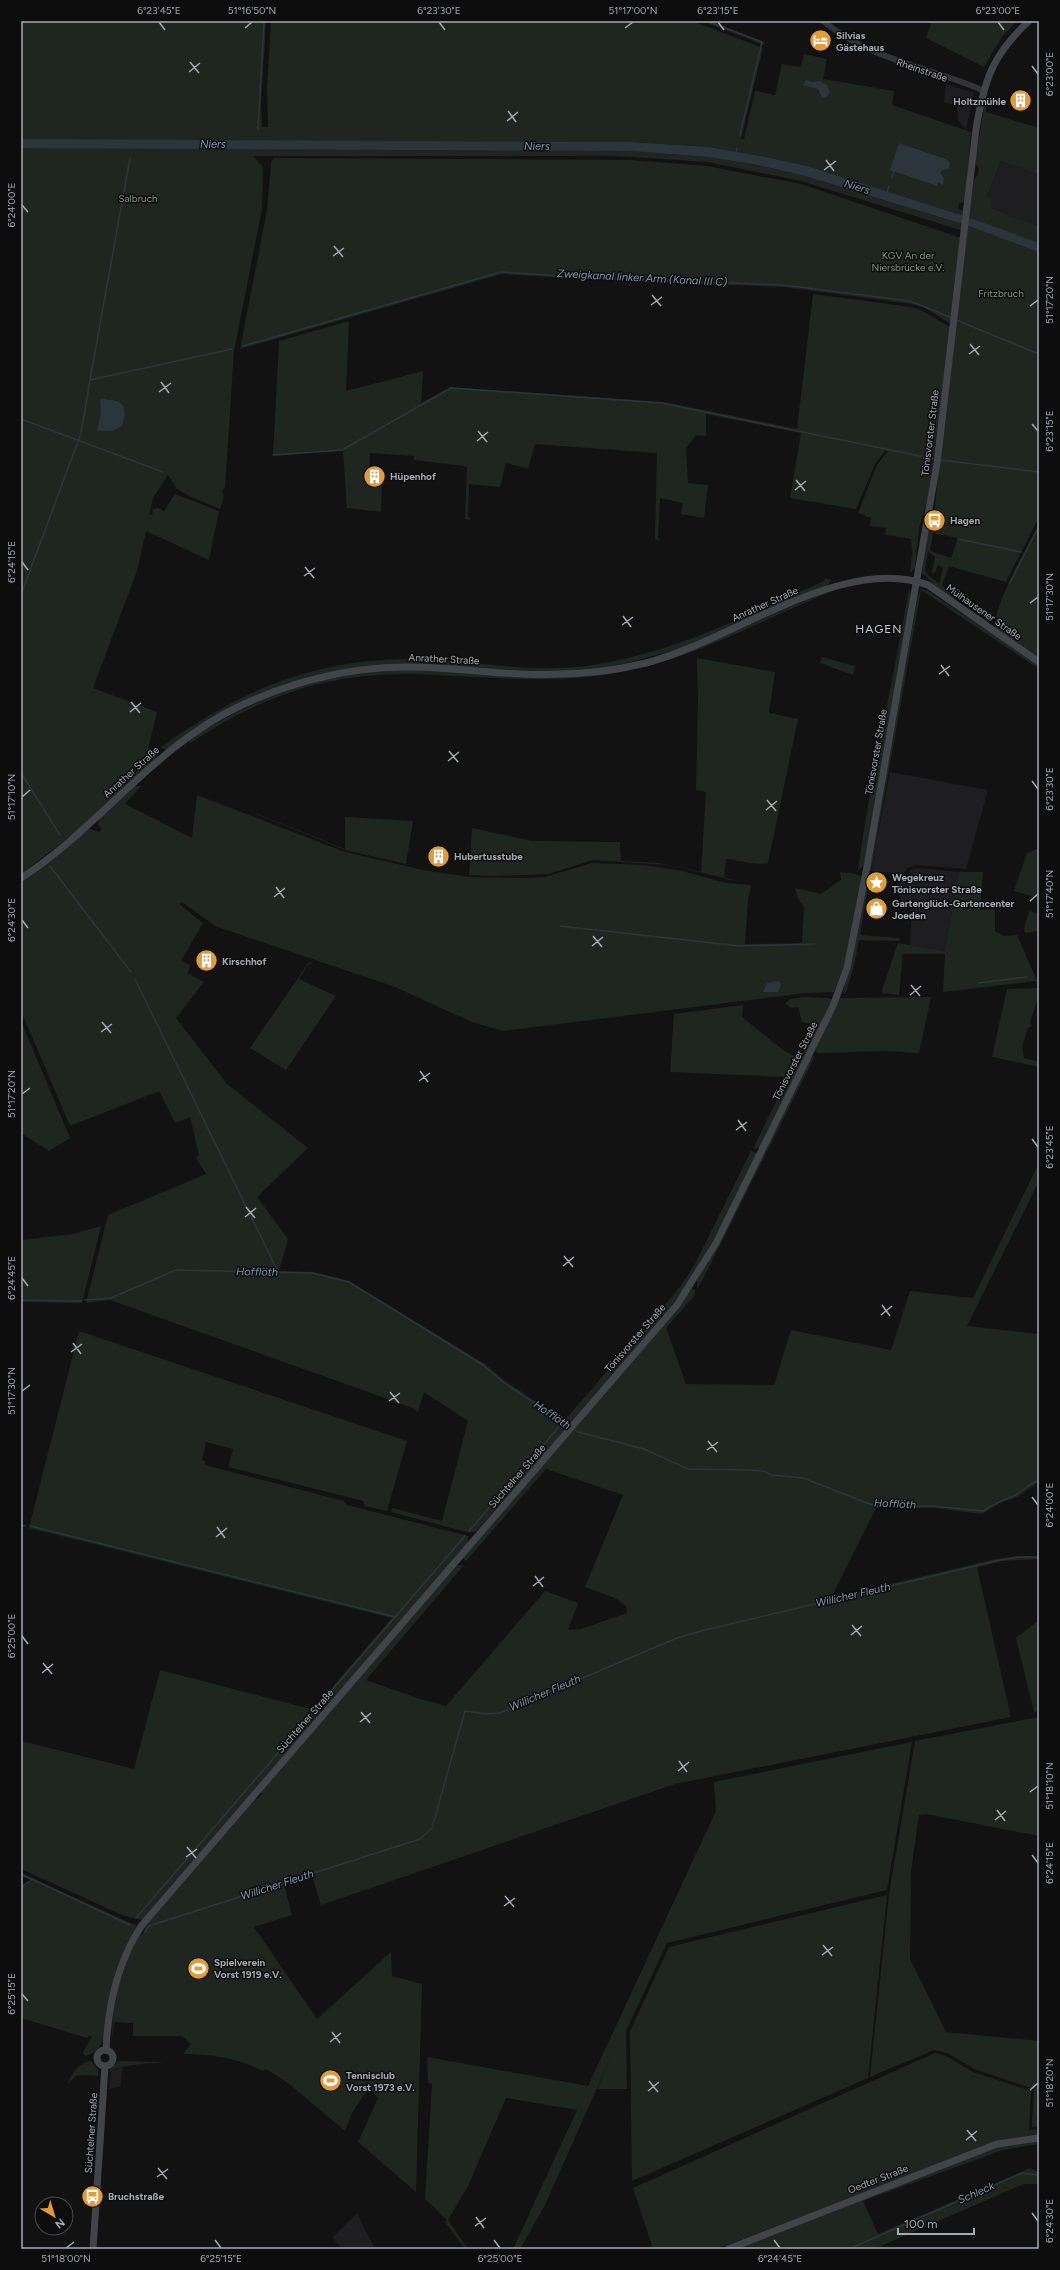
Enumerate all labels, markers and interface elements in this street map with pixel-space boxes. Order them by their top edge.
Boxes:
text: 6°23'45"E [137,4,181,17]
text: 51°16'50"N [228,4,276,17]
text: 6°23'30"E [417,4,461,17]
text: 51°17'00"N [609,4,657,17]
text: 6°23'15"E [697,4,739,17]
text: 6°23'00"E [976,4,1020,17]
hotel icon: Silvias Gästehaus [807,28,833,54]
place label: Silvias Gästehaus [836,29,885,54]
text: 6°23'00"E [1043,52,1056,96]
street label: Rheinstraße [895,55,950,85]
building icon: Holtzmühle [1008,88,1034,114]
place label: Holtzmühle [953,95,1006,108]
water label: Niers [200,138,226,151]
water label: Niers [524,140,550,153]
water label: Niers [843,177,871,197]
text: 6°24'00"E [5,182,18,228]
park label: Salbruch [118,192,158,205]
park label: KGV An der Niersbrücke e.V. [871,249,945,274]
water label: Zweigkanal linker Arm (Kanal III C) [557,267,728,289]
text: 51°17'20"N [1043,276,1056,324]
park label: Fritzbruch [978,287,1024,300]
street label: Tönisvorster Straße [918,389,942,477]
text: 6°23'15"E [1043,410,1056,452]
building icon: Hüpenhof [362,463,388,489]
place label: Hüpenhof [390,470,436,483]
bus stop icon: Hagen [921,507,947,533]
place label: Hagen [950,514,980,527]
text: 6°24'15"E [5,541,18,583]
text: 51°17'30"N [1043,573,1056,621]
street label: Mülhausener Straße [944,581,1025,643]
street label: Anrather Straße [730,583,801,624]
district label: HAGEN [855,622,903,636]
street label: Anrather Straße [408,651,480,667]
street label: Tönisvorster Straße [862,708,890,796]
street label: Anrather Straße [100,743,162,801]
text: 6°23'30"E [1043,767,1056,811]
text: 51°17'10"N [5,774,18,820]
building icon: Hubertusstube [425,843,451,869]
place label: Hubertusstube [454,850,523,863]
place icon: Wegekreuz Tönisvorster Straße [863,870,889,896]
text: 51°17'40"N [1043,870,1056,918]
place label: Wegekreuz Tönisvorster Straße [892,871,982,896]
shop icon: Gartenglück-Gartencenter Joeden [864,896,890,922]
place label: Gartenglück-Gartencenter Joeden [892,897,1015,922]
text: 6°24'30"E [5,898,18,942]
building icon: Kirschhof [194,948,220,974]
place label: Kirschhof [222,955,266,968]
street label: Tönisvorster Straße [770,1019,821,1103]
text: 51°17'20"N [5,1070,18,1118]
text: 6°23'45"E [1043,1125,1056,1169]
text: 6°24'45"E [5,1256,18,1300]
water label: Hofflöth [236,1265,278,1279]
street label: Tönisvorster Straße [602,1301,669,1375]
text: 51°17'30"N [5,1367,18,1415]
water label: Hofflöth [531,1398,573,1432]
street label: Süchtelner Straße [486,1441,549,1511]
text: 6°24'00"E [1043,1482,1056,1528]
water label: Hofflöth [874,1496,916,1512]
water label: Willicher Fleuth [814,1580,892,1610]
text: 6°25'00"E [5,1614,18,1658]
water label: Willicher Fleuth [507,1672,583,1714]
street label: Süchtelner Straße [274,1686,337,1756]
text: 51°18'10"N [1043,1762,1056,1810]
text: 6°24'15"E [1043,1842,1056,1884]
water label: Willicher Fleuth [239,1867,315,1903]
sports icon: Spielverein Vorst 1919 e.V. [185,1955,211,1981]
place label: Spielverein Vorst 1919 e.V. [214,1956,282,1981]
text: 6°25'15"E [5,1973,18,2015]
text: 51°18'20"N [1043,2059,1056,2107]
sports icon: Tennisclub Vorst 1973 e.V. [318,2068,344,2094]
place label: Tennisclub Vorst 1973 e.V. [346,2069,415,2094]
street label: Süchtelner Straße [82,2092,100,2174]
street label: Oedter Straße [846,2161,911,2196]
water label: Schleck [956,2179,997,2207]
bus stop icon: Bruchstraße [80,2183,106,2209]
place label: Bruchstraße [108,2190,164,2203]
north arrow [34,2196,74,2236]
text: 6°24'30"E [1043,2199,1056,2243]
scale bar [898,2210,974,2236]
text: N [52,2216,67,2231]
text: 100 m [904,2217,938,2231]
text: 51°18'00"N [41,2252,91,2265]
text: 6°25'15"E [200,2252,242,2265]
text: 6°25'00"E [478,2252,522,2265]
text: 6°24'45"E [758,2252,802,2265]

